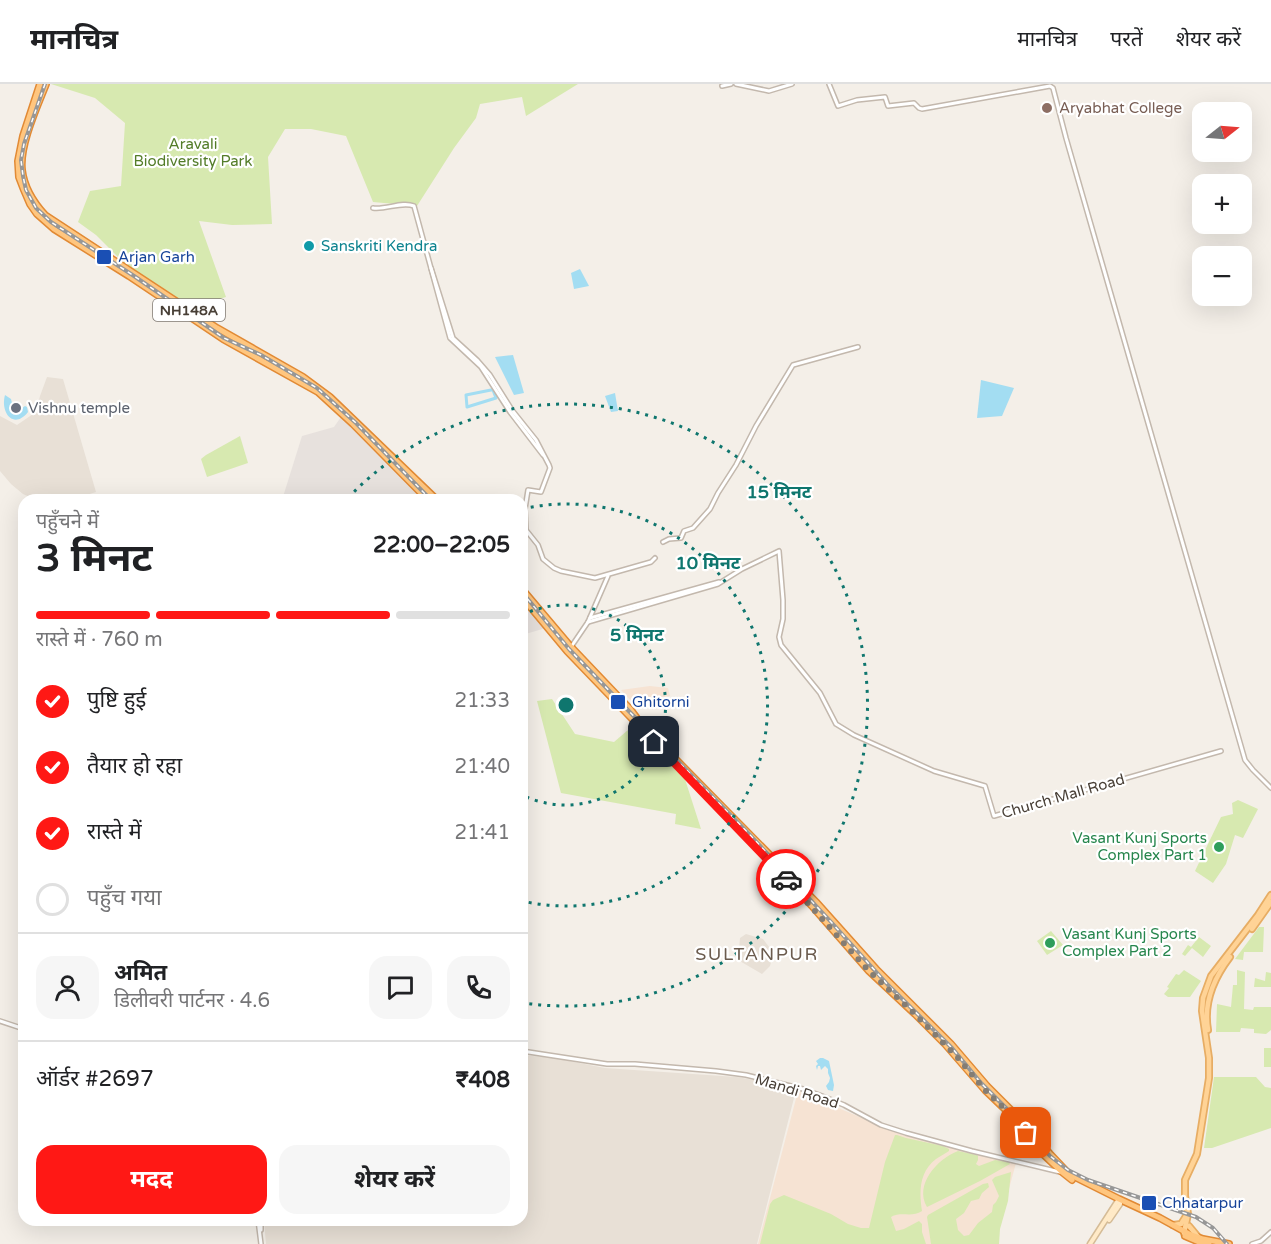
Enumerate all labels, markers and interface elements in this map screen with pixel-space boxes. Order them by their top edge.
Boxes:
text: मानचित्र [30,23,118,57]
text: मानचित्र [1017,27,1077,52]
text: परतें [1110,27,1143,52]
text: शेयर करें [1176,27,1241,52]
place label: Aryabhat College [1059,99,1182,117]
marker: Aryabhat College [1040,101,1054,115]
north arrow [1192,102,1252,162]
map controls [1192,102,1252,306]
park label: Aravali Biodiversity Park [134,135,253,170]
button: + [1192,174,1252,234]
place label: Sanskriti Kendra [321,237,437,255]
marker: Sanskriti Kendra [302,239,316,253]
button: − [1192,246,1252,306]
marker: Arjan Garh [95,248,113,266]
place label: Arjan Garh [118,248,195,266]
road number: NH148A [153,299,225,321]
place label: Vishnu temple [28,399,130,417]
marker: Vishnu temple [9,401,23,415]
text: 15 मिनट [746,481,812,503]
text: पहुँचने में [36,510,99,534]
text: 22:00–22:05 [373,532,510,558]
text: 3 मिनट [36,535,153,582]
text: 10 मिनट [675,552,741,574]
text: 5 मिनट [610,624,664,646]
text: रास्ते में · 760 m [36,628,163,652]
icon: check [36,685,69,718]
text: पुष्टि हुई [87,687,146,713]
text: 21:33 [455,689,510,713]
marker: Ghitorni [609,693,627,711]
place label: Ghitorni [632,693,690,711]
centre of rings [556,695,576,715]
pin [628,716,679,767]
icon: home [637,725,670,758]
icon: check [36,751,69,784]
text: तैयार हो रहा [87,753,182,779]
text: 21:40 [455,755,510,779]
street label: Church Mall Road [999,770,1127,822]
icon: check [36,817,69,850]
text: रास्ते में [87,819,142,845]
text: 21:41 [455,821,510,845]
place label: Vasant Kunj Sports Complex Part 1 [1072,829,1207,864]
marker: Vasant Kunj Sports Complex Part 1 [1212,840,1226,854]
courier [756,849,816,909]
icon: car [770,863,803,896]
text: पहुँच गया [87,885,162,911]
place label: Vasant Kunj Sports Complex Part 2 [1062,925,1197,960]
marker: Vasant Kunj Sports Complex Part 2 [1043,936,1057,950]
district label: SULTANPUR [695,943,819,965]
button: person [36,956,99,1019]
button: chat [369,956,432,1019]
button: phone [447,956,510,1019]
text: अमित [114,960,167,986]
text: डिलीवरी पार्टनर · 4.6 [114,989,270,1013]
text: ऑर्डर #2697 [36,1066,154,1092]
text: ₹408 [456,1067,510,1093]
street label: Mandi Road [753,1070,841,1112]
pin [1000,1107,1051,1158]
icon: bag [1009,1116,1042,1149]
button: मदद [36,1145,267,1214]
button: शेयर करें [279,1145,510,1214]
marker: Chhatarpur [1140,1194,1158,1212]
place label: Chhatarpur [1162,1194,1243,1212]

